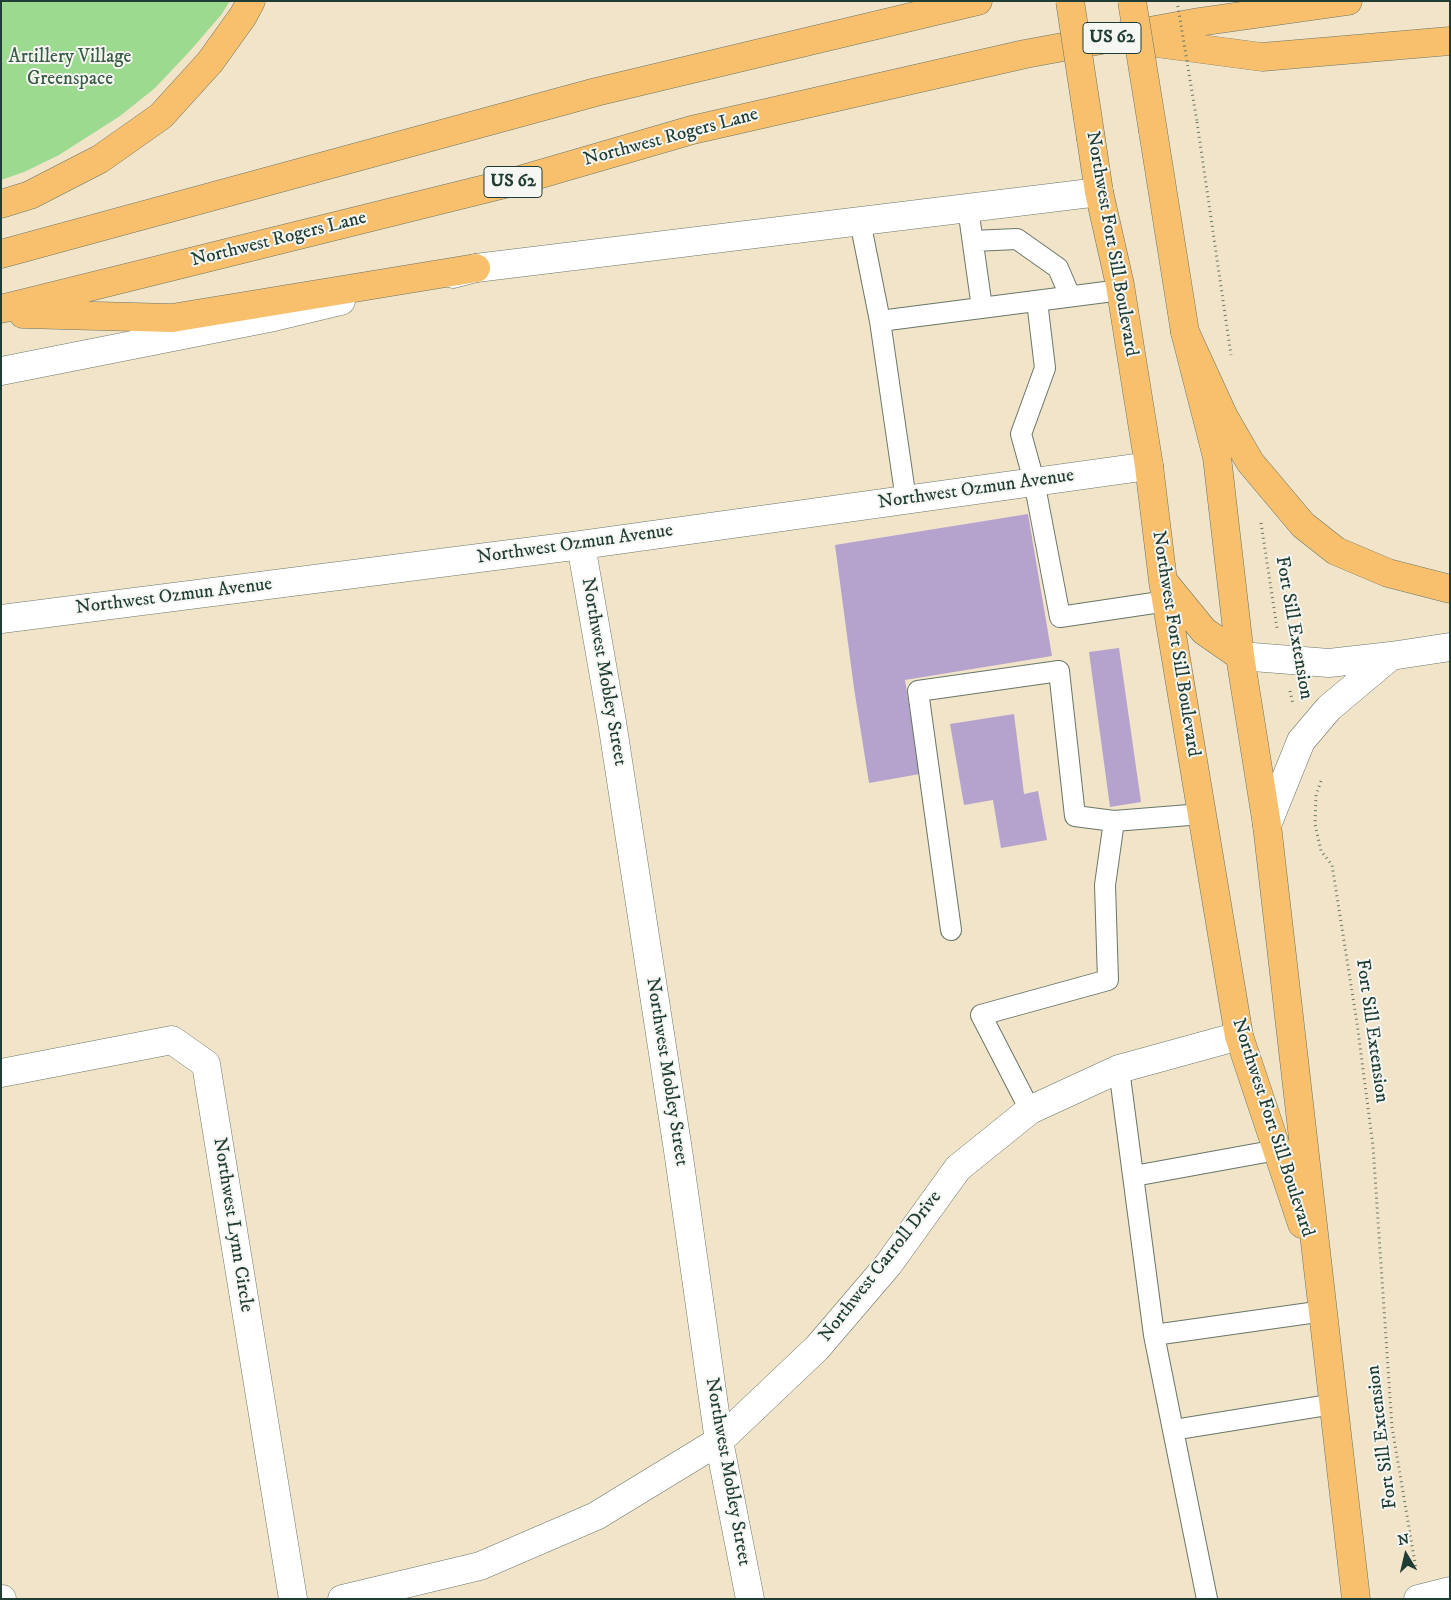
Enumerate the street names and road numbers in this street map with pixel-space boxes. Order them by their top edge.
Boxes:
road number: US 62 [1083,22,1141,54]
street label: Northwest Rogers Lane [581,104,761,172]
street label: Northwest Fort Sill Boulevard [1080,130,1142,358]
road number: US 62 [484,166,542,198]
street label: Northwest Rogers Lane [189,207,369,273]
street label: Northwest Ozmun Avenue [877,465,1075,515]
street label: Northwest Ozmun Avenue [476,520,674,570]
street label: Northwest Fort Sill Boulevard [1146,529,1204,759]
street label: Fort Sill Extension [1269,555,1317,701]
street label: Northwest Ozmun Avenue [74,574,274,620]
street label: Northwest Mobley Street [575,576,631,768]
street label: Fort Sill Extension [1350,958,1392,1104]
street label: Northwest Mobley Street [640,976,692,1168]
street label: Northwest Fort Sill Boulevard [1226,1016,1318,1240]
street label: Northwest Lynn Circle [207,1136,257,1314]
street label: Northwest Carroll Drive [815,1187,947,1347]
street label: Fort Sill Extension [1363,1364,1403,1510]
street label: Northwest Mobley Street [699,1376,755,1568]

